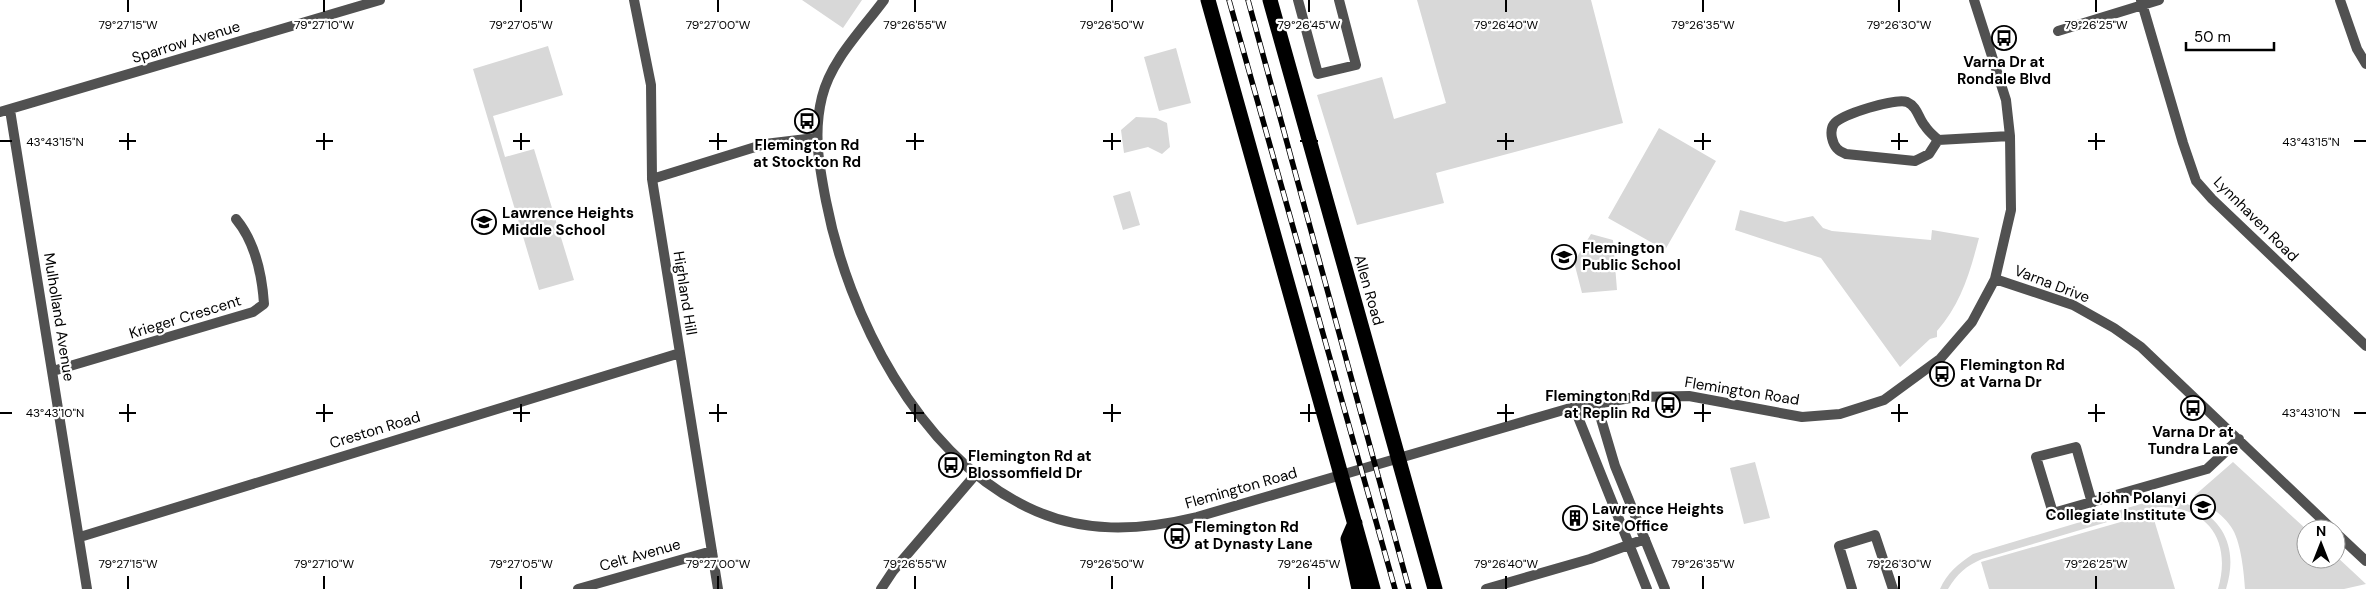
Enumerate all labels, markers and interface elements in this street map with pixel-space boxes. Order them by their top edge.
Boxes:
street label: Sparrow Avenue [129,16,243,68]
text: 79°27'15"W [98,17,158,33]
text: 79°27'10"W [294,17,354,33]
text: 79°27'05"W [489,17,553,33]
text: 79°27'00"W [686,17,751,33]
text: 79°26'55"W [883,17,947,33]
text: 79°26'50"W [1080,17,1145,33]
text: 79°26'45"W [1278,17,1341,33]
text: 79°26'40"W [1474,17,1538,33]
text: 79°26'35"W [1671,17,1735,33]
text: 79°26'30"W [1867,17,1932,33]
text: 79°26'25"W [2064,17,2128,33]
scale bar [2186,20,2274,52]
bus stop icon: Varna Dr at Rondale Blvd [1991,25,2017,51]
text: 50 m [2194,27,2231,47]
place label: Varna Dr at Rondale Blvd [1957,52,2051,89]
bus stop icon: Flemington Rd at Stockton Rd [794,108,820,134]
text: 43°43'15"N [26,134,84,150]
text: 43°43'15"N [2282,134,2340,150]
place label: Flemington Rd at Stockton Rd [753,135,861,172]
street label: Lynnhaven Road [2209,172,2303,266]
place label: Lawrence Heights Middle School [502,203,634,240]
school or university icon: Lawrence Heights Middle School [471,209,497,235]
place label: Flemington Public School [1582,238,1681,275]
school or university icon: Flemington Public School [1551,244,1577,270]
street label: Highland Hill [668,250,702,336]
street label: Mulholland Avenue [39,251,79,383]
street label: Allen Road [1349,252,1389,328]
street label: Varna Drive [2011,260,2093,308]
street label: Krieger Crescent [127,290,244,344]
place label: Flemington Rd at Varna Dr [1960,355,2065,392]
bus stop icon: Flemington Rd at Varna Dr [1929,361,1955,387]
street label: Flemington Road [1683,372,1801,410]
place label: Flemington Rd at Replin Rd [1545,386,1650,423]
bus stop icon: Flemington Rd at Replin Rd [1655,392,1681,418]
bus stop icon: Varna Dr at Tundra Lane [2180,395,2206,421]
text: 43°43'10"N [26,405,84,421]
text: 43°43'10"N [2282,405,2340,421]
street label: Creston Road [327,407,423,453]
place label: Varna Dr at Tundra Lane [2148,422,2238,459]
place label: Flemington Rd at Blossomfield Dr [968,446,1092,483]
bus stop icon: Flemington Rd at Blossomfield Dr [938,452,964,478]
street label: Flemington Road [1183,462,1299,514]
place label: John Polanyi Collegiate Institute [2046,488,2186,525]
school or university icon: John Polanyi Collegiate Institute [2190,494,2216,520]
place label: Lawrence Heights Site Office [1592,499,1724,536]
building icon: Lawrence Heights Site Office [1562,505,1588,531]
place label: Flemington Rd at Dynasty Lane [1194,517,1313,554]
north arrow [2296,519,2346,569]
text: N [2316,522,2326,540]
bus stop icon: Flemington Rd at Dynasty Lane [1164,523,1190,549]
street label: Celt Avenue [597,534,683,576]
text: 79°27'15"W [98,556,158,572]
text: 79°27'10"W [294,556,354,572]
text: 79°27'05"W [489,556,553,572]
text: 79°27'00"W [686,556,751,572]
text: 79°26'55"W [883,556,947,572]
text: 79°26'50"W [1080,556,1145,572]
text: 79°26'45"W [1278,556,1341,572]
text: 79°26'40"W [1474,556,1538,572]
text: 79°26'35"W [1671,556,1735,572]
text: 79°26'30"W [1867,556,1932,572]
text: 79°26'25"W [2064,556,2128,572]

